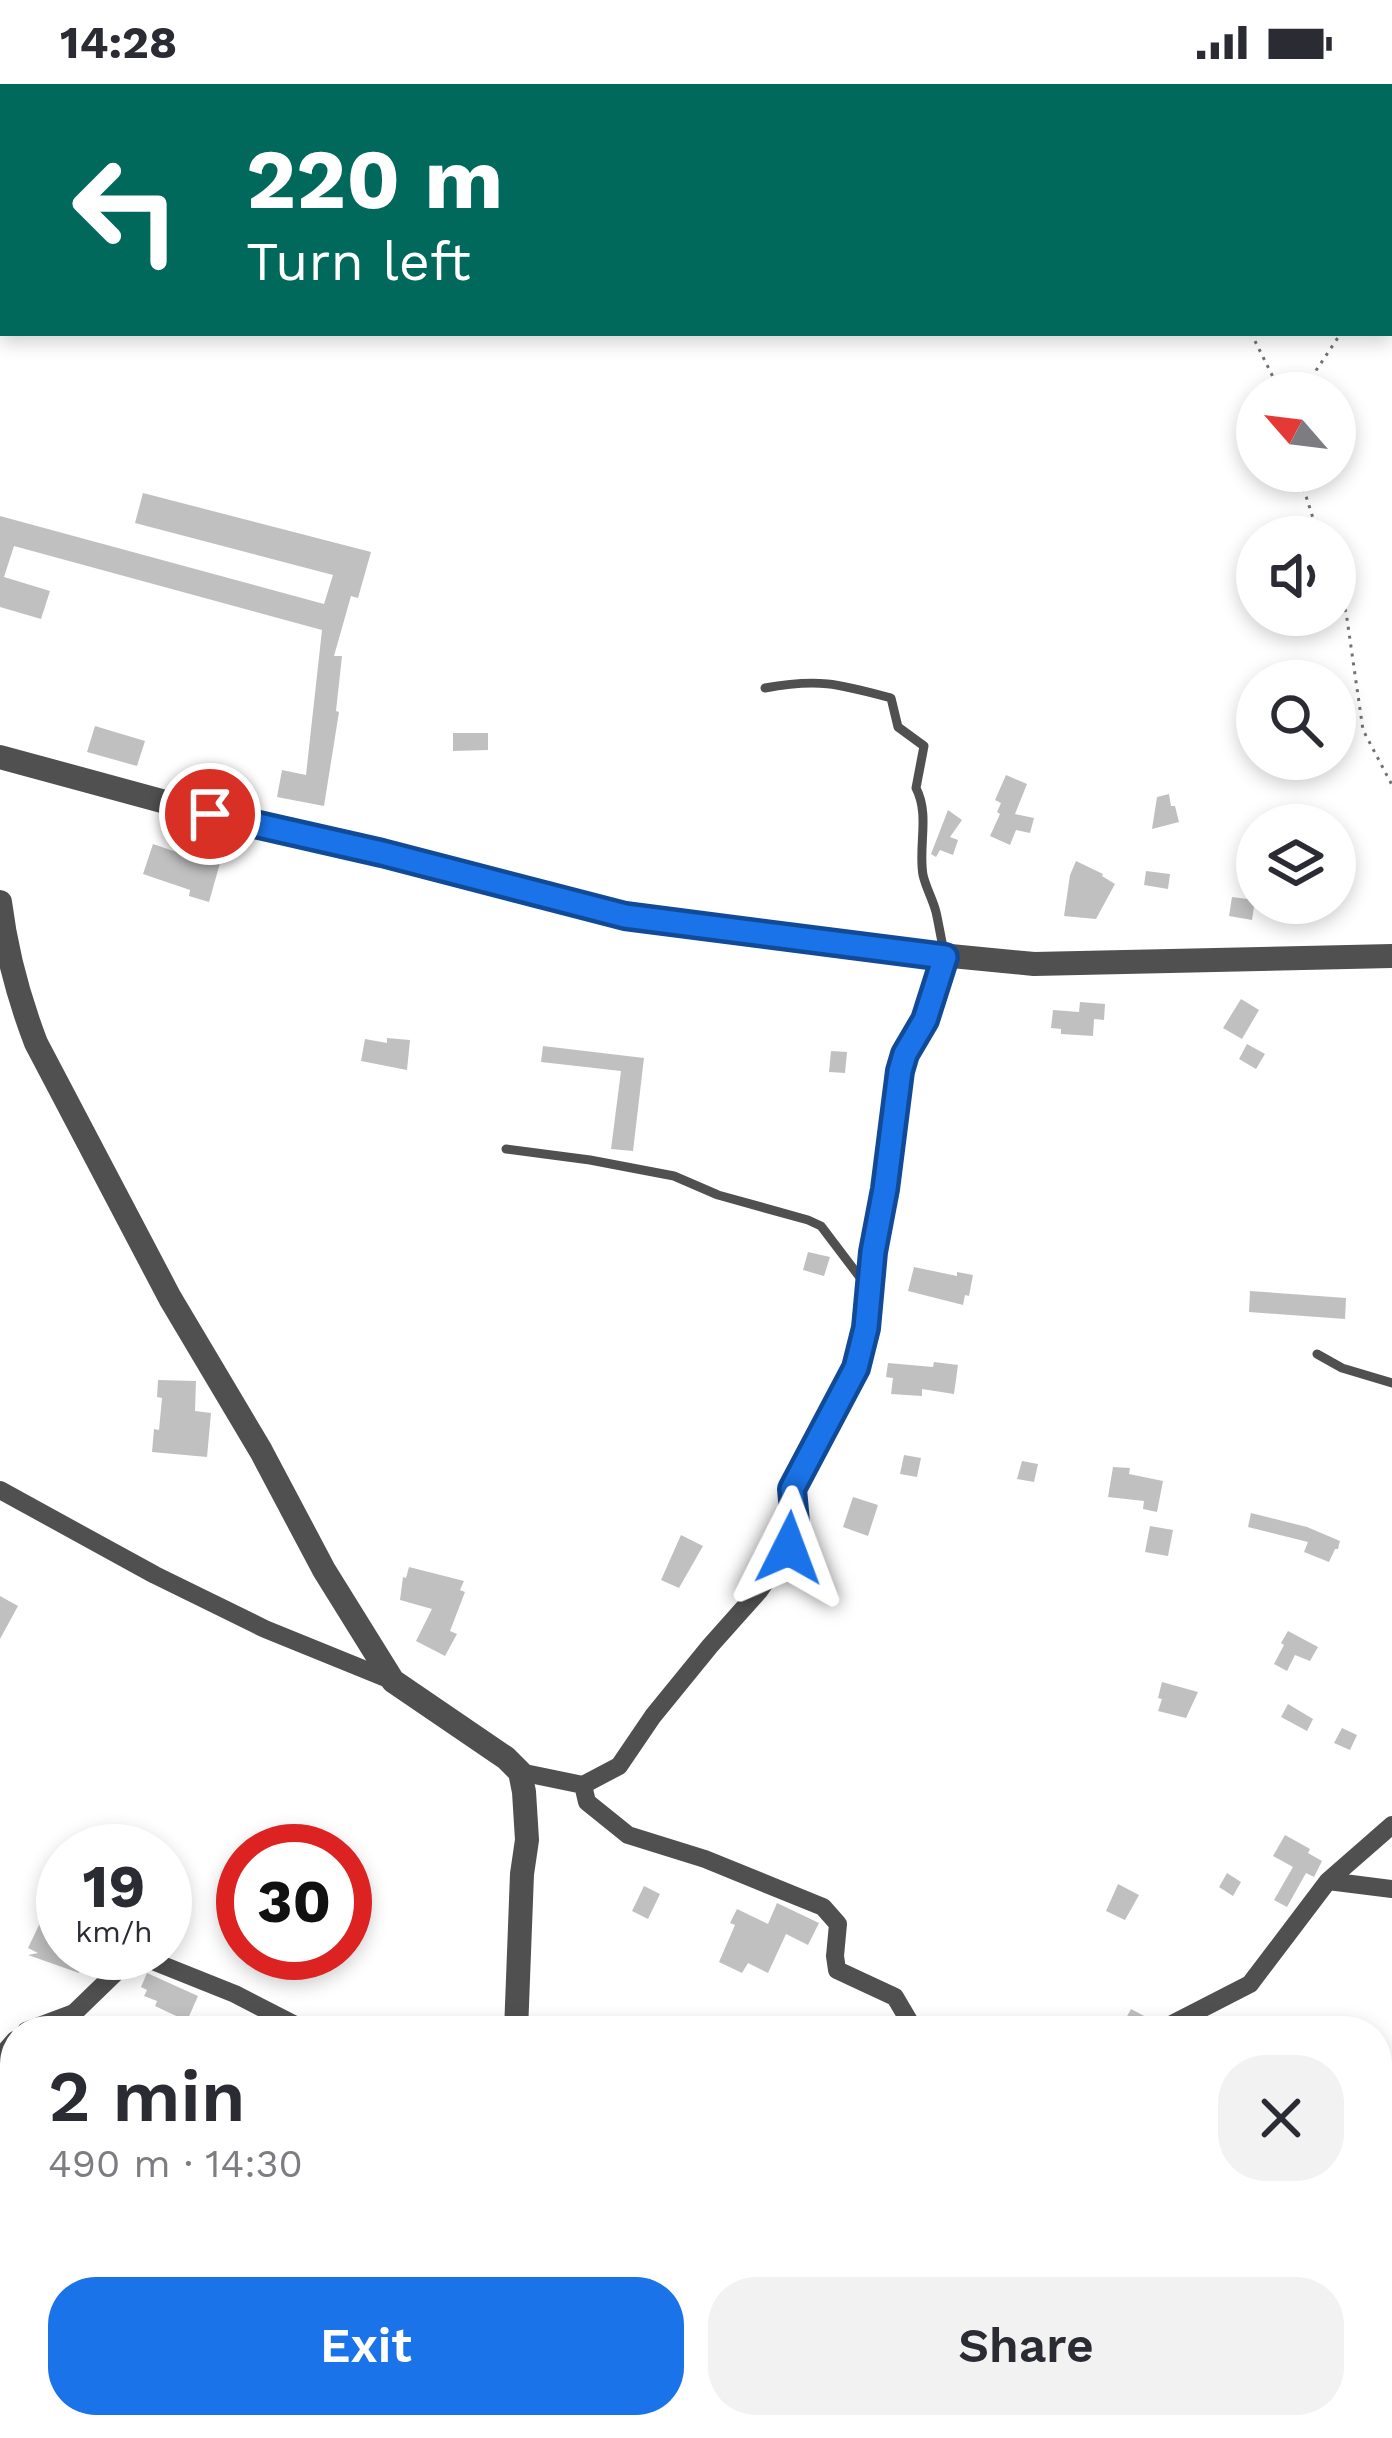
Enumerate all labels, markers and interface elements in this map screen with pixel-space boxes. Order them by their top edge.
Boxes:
text: 14:28 [60,16,177,69]
text: 220 m [246,130,503,228]
icon: left [48,132,204,288]
text: Turn left [246,230,471,293]
north arrow [1236,372,1356,492]
map controls [1236,372,1356,924]
button: sound [1236,516,1356,636]
button: search [1236,660,1356,780]
pin [159,763,261,865]
icon: arrive [177,781,243,847]
button: layers [1236,804,1356,924]
position arrow [726,1485,852,1611]
speed limit sign: 30 [216,1824,372,1980]
text: 19 [83,1851,145,1922]
text: km/h [75,1914,153,1949]
text: 2 min [48,2054,246,2138]
button: close [1218,2055,1344,2181]
text: 490 m · 14:30 [48,2141,303,2186]
button: Exit [48,2277,684,2415]
button: Share [708,2277,1344,2415]

